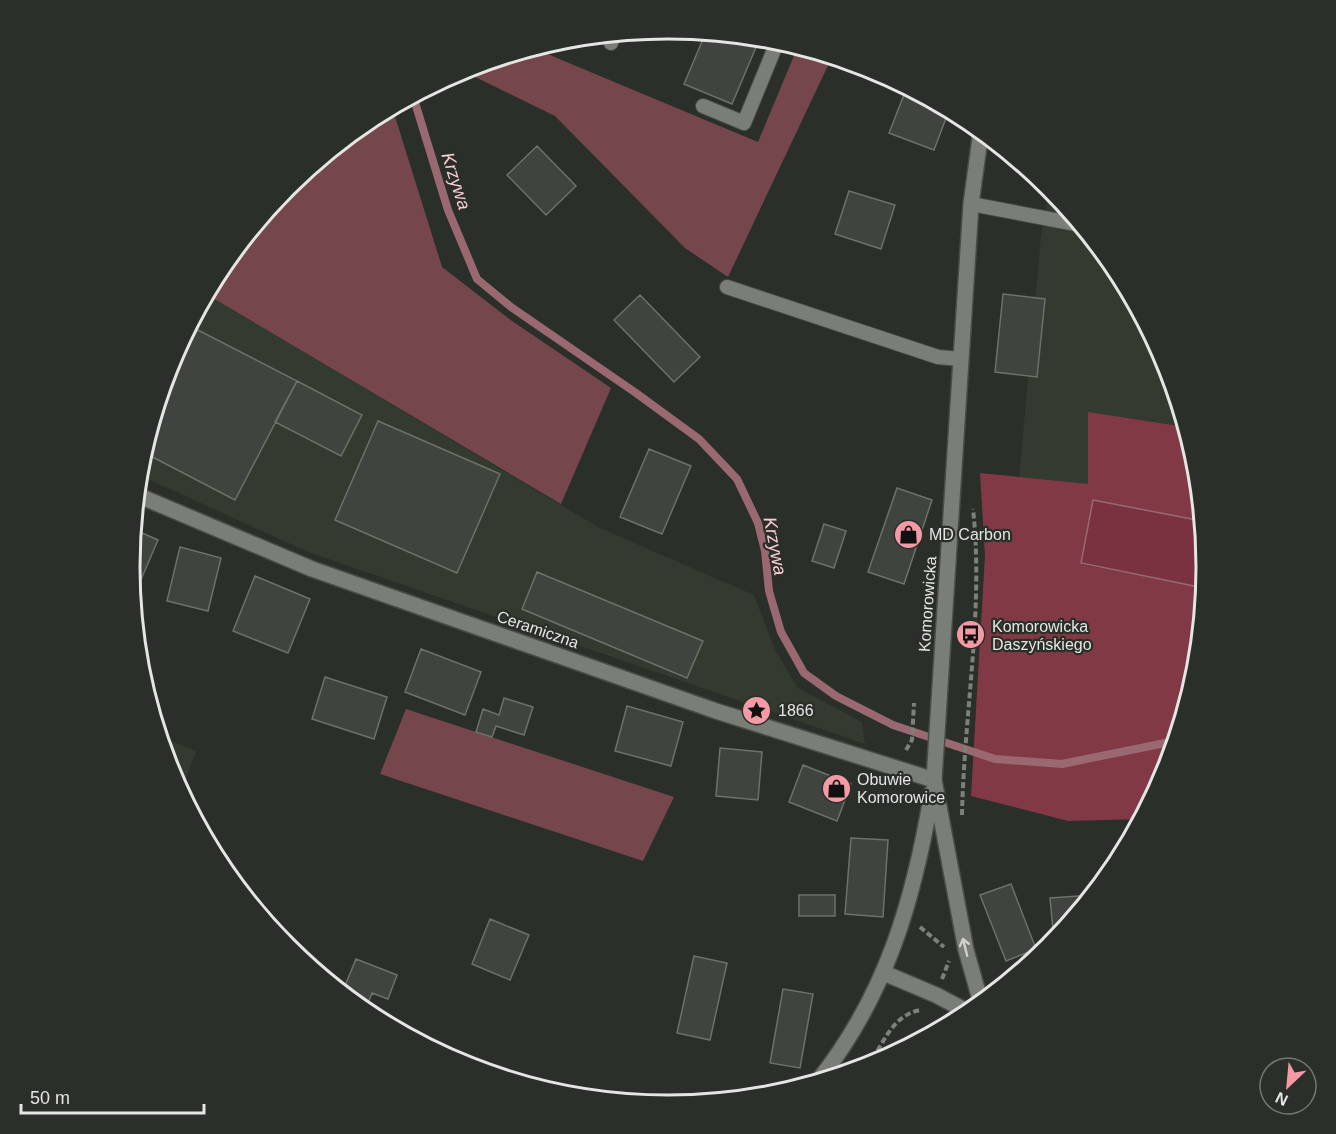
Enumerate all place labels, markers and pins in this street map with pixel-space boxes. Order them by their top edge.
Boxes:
shop icon: MD Carbon [892,518,924,550]
place label: MD Carbon [929,526,1011,543]
place label: Komorowicka Daszyńskiego [992,618,1092,653]
bus stop icon: Komorowicka Daszyńskiego [955,619,987,651]
place icon: 1866 [741,694,773,726]
place label: 1866 [778,702,814,719]
place label: Obuwie Komorowice [857,771,945,806]
shop icon: Obuwie Komorowice [820,772,852,804]

